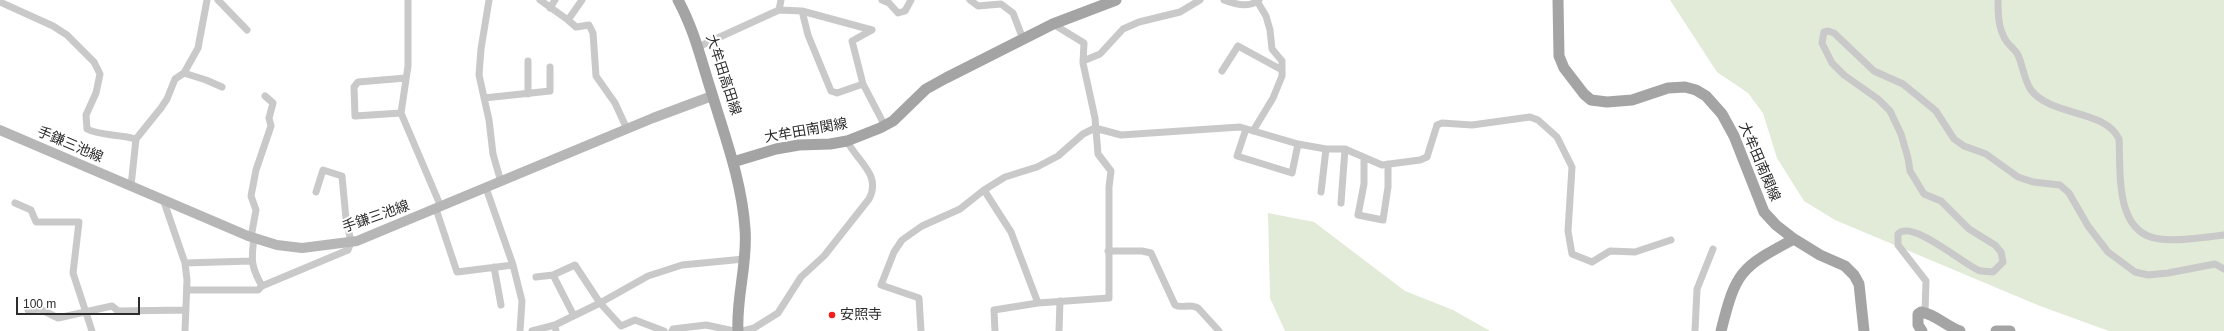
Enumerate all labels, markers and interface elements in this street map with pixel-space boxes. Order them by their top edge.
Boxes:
street label: 大牟田高田線 [702,32,744,118]
street label: 大牟田南関線 [763,115,849,147]
street label: 大牟田南関線 [1735,120,1783,204]
street label: 手鎌三池線 [35,124,105,166]
street label: 手鎌三池線 [340,198,412,236]
scale bar [18,289,142,315]
text: 100 m [23,297,56,311]
place label: 安照寺 [840,307,882,323]
marker: 安照寺 [827,310,837,320]

